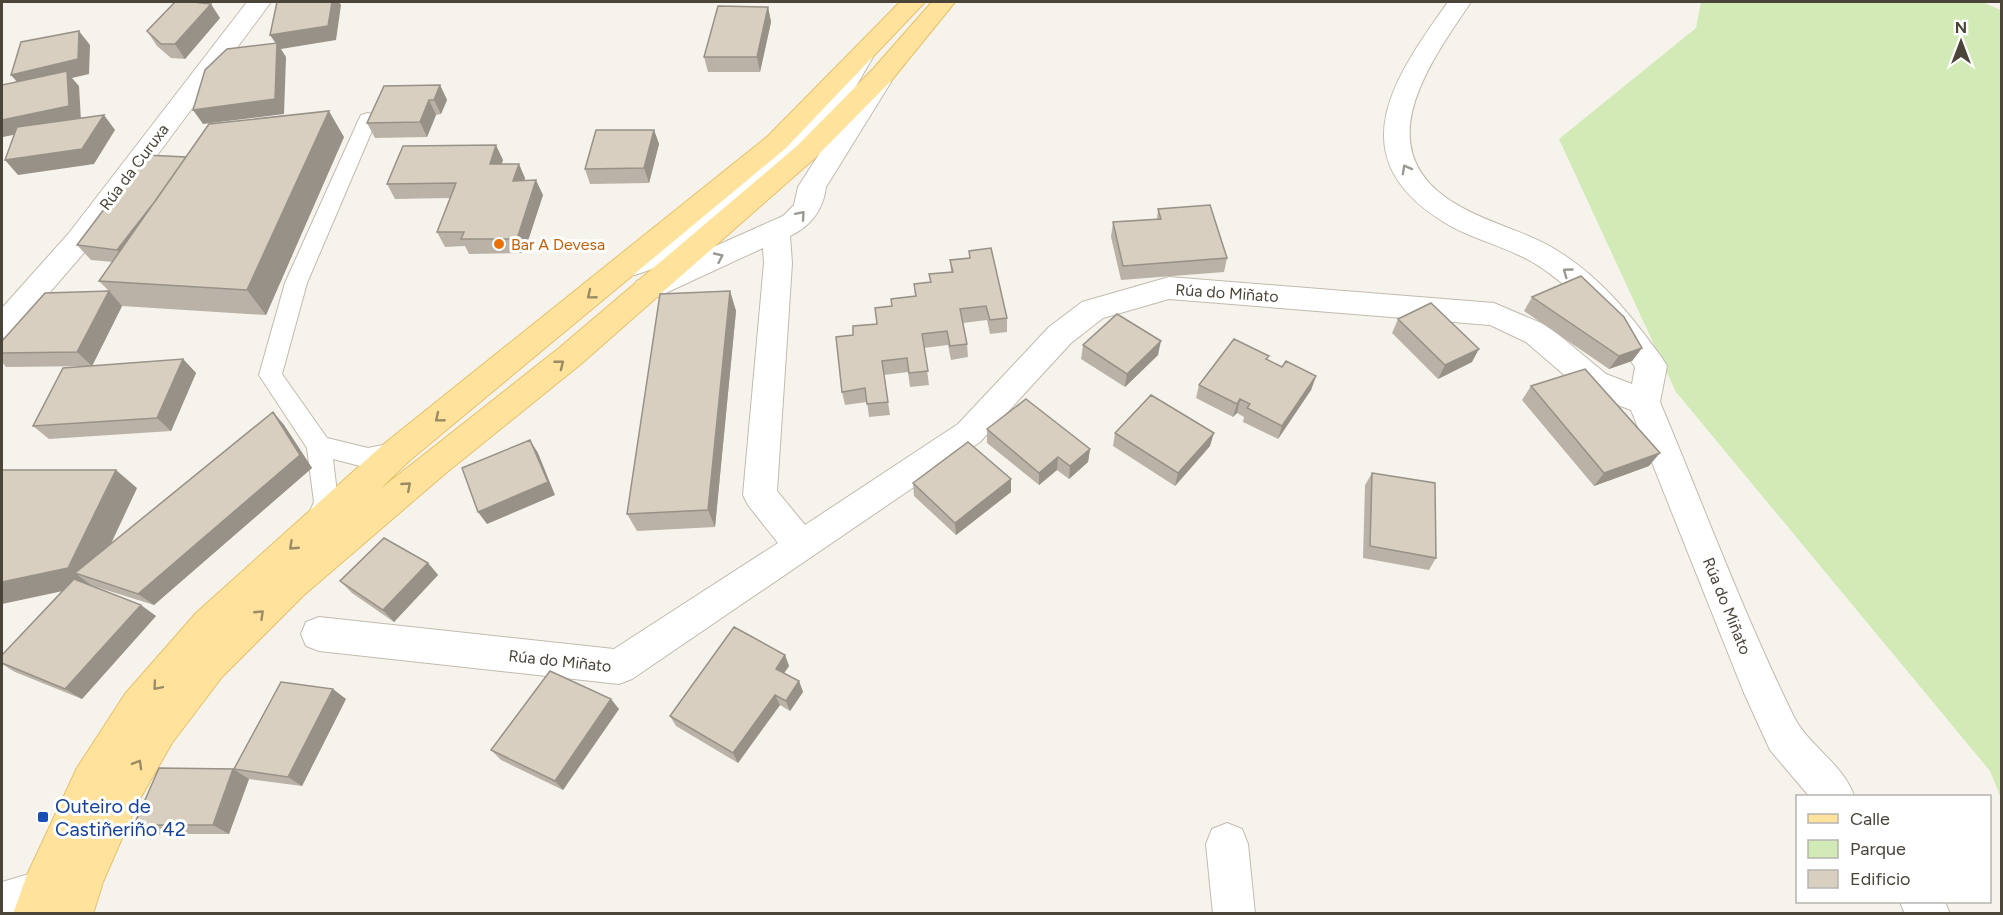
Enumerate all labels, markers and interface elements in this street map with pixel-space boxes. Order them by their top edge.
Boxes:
north arrow [1931,12,1991,72]
text: N [1955,18,1967,37]
street label: Rúa da Curuxa [95,120,173,214]
one-way arrow [1402,165,1413,175]
one-way arrow [794,211,805,221]
place label: Bar A Devesa [511,235,605,254]
marker: Bar A Devesa [492,237,506,251]
one-way arrow [713,253,724,265]
one-way arrow [1563,268,1574,279]
street label: Rúa do Miñato [1175,280,1279,306]
one-way arrow [587,287,598,298]
one-way arrow [553,360,564,371]
one-way arrow [435,410,446,421]
one-way arrow [400,482,411,493]
one-way arrow [289,539,299,550]
street label: Rúa do Miñato [1699,555,1755,657]
one-way arrow [253,610,264,621]
street label: Rúa do Miñato [508,646,612,676]
one-way arrow [153,679,164,690]
one-way arrow [131,760,142,771]
place label: Outeiro de Castiñeriño 42 [55,794,186,841]
legend [1796,795,1991,903]
text: Calle [1850,808,1890,830]
marker: Outeiro de Castiñeriño 42 [36,810,50,824]
text: Parque [1850,838,1906,860]
text: Edificio [1850,868,1911,890]

